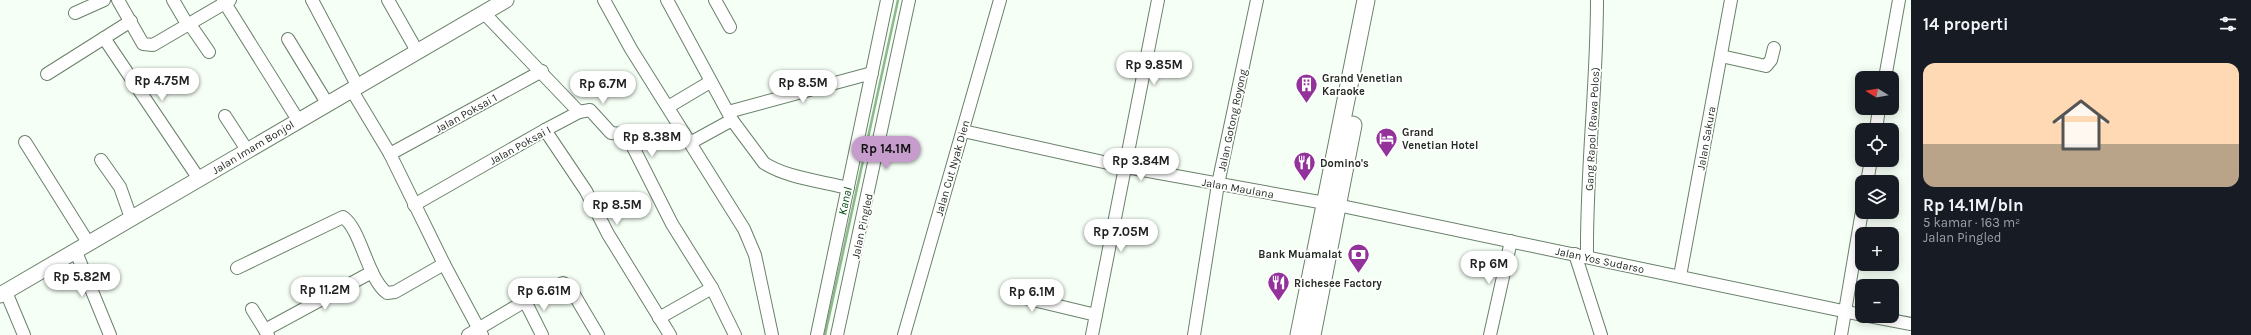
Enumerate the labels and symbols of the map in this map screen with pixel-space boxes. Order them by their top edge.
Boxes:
pin: Rp 9.85M [1113,52,1195,86]
street label: Jalan Gotong Royong [1215,67,1250,172]
street label: Gang Rapol (Rawa Polos) [1583,67,1602,191]
pin: Rp 4.75M [121,68,203,102]
pin: Rp 8.5M [766,70,840,104]
pin: Rp 6.7M [566,71,640,105]
building icon: Grand Venetian Karaoke [1293,71,1319,104]
north arrow [1855,71,1899,115]
place label: Grand Venetian Karaoke [1322,72,1403,98]
street label: Jalan Poksai 1 [433,91,499,136]
street label: Jalan Sakura [1694,105,1718,171]
street label: Jalan Imam Bonjol [210,118,297,177]
street label: Jalan Cut Nyak Dien [933,119,972,218]
street label: Jalan Poksai I [487,123,553,168]
pin: Rp 8.38M [611,124,693,158]
hotel icon: Grand Venetian Hotel [1374,125,1400,158]
place label: Grand Venetian Hotel [1402,126,1478,152]
pin: Rp 14.1M [845,136,927,170]
pin: Rp 3.84M [1100,148,1182,182]
restaurant icon: Domino's [1292,150,1318,183]
place label: Domino's [1320,157,1369,170]
street label: Jalan Maulana [1201,176,1275,201]
water label: Kanal [835,186,855,216]
pin: Rp 8.5M [580,192,654,226]
street label: Jalan Pingled [849,192,876,260]
pin: Rp 7.05M [1080,219,1162,253]
bank icon: Bank Muamalat [1345,241,1371,274]
street label: Jalan Yos Sudarso [1554,245,1645,276]
place label: Bank Muamalat [1258,248,1343,261]
pin: Rp 6M [1461,251,1517,285]
pin: Rp 5.82M [41,264,123,298]
restaurant icon: Richesee Factory [1266,270,1292,303]
pin: Rp 11.2M [284,277,366,311]
place label: Richesee Factory [1294,277,1382,290]
pin: Rp 6.61M [503,278,585,312]
pin: Rp 6.1M [995,279,1069,313]

